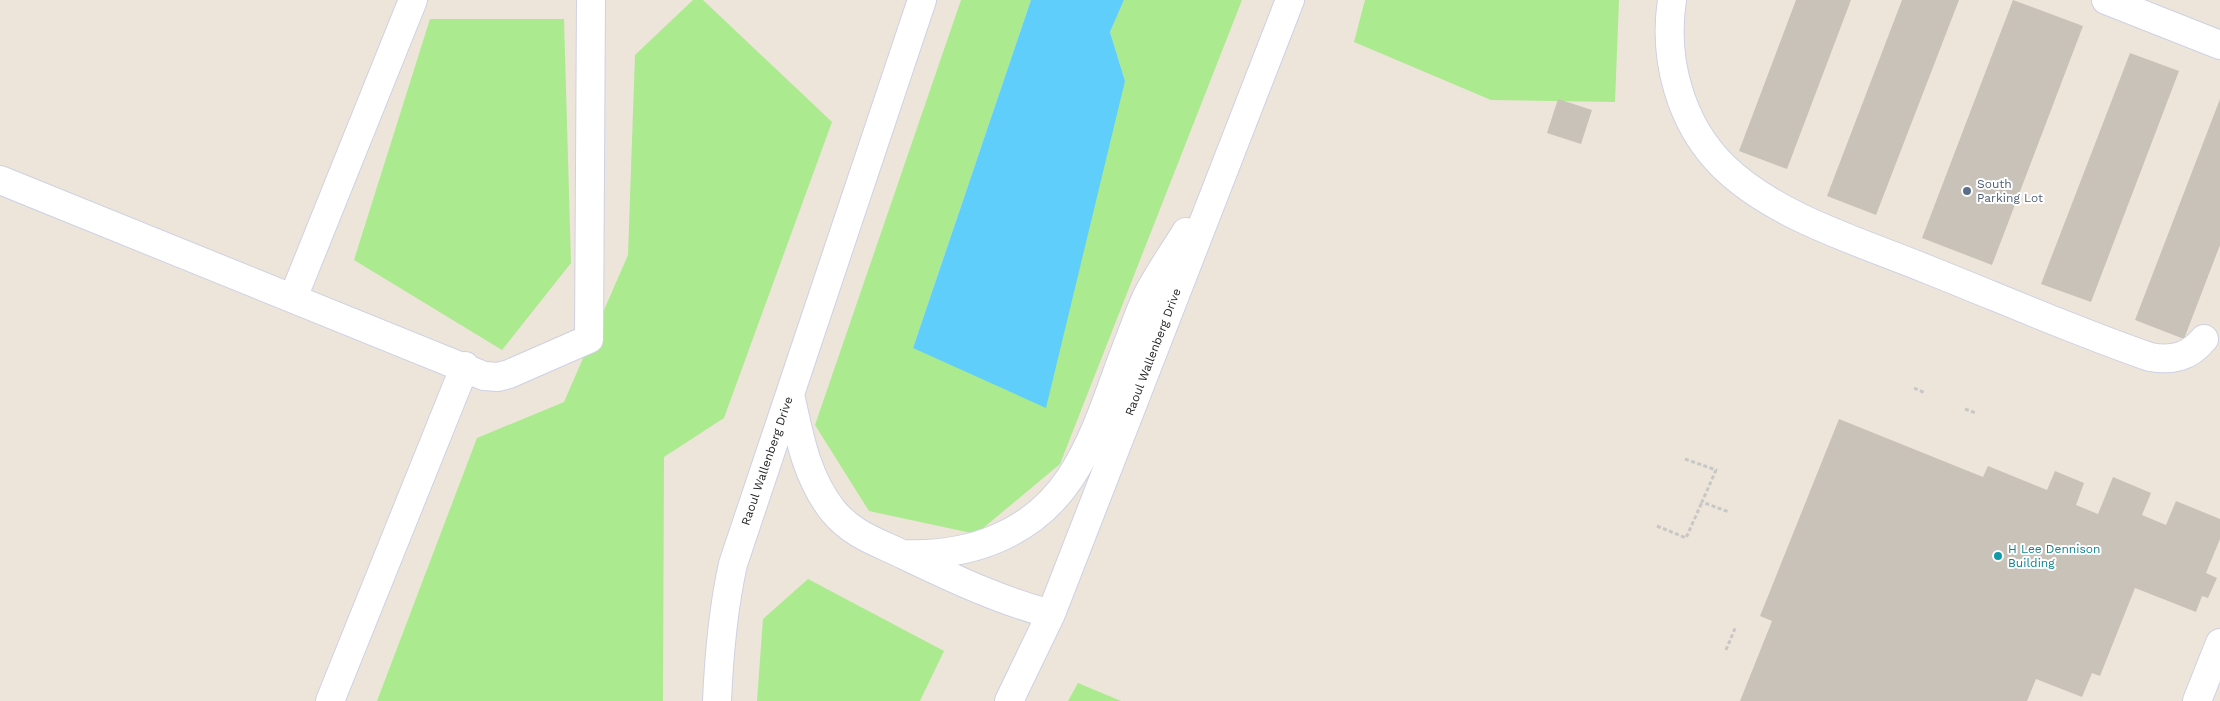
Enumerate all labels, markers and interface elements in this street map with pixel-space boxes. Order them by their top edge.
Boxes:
place label: South Parking Lot [1977,177,2043,205]
marker: South Parking Lot [1961,185,1973,197]
street label: Raoul Wallenberg Drive [1122,286,1184,418]
street label: Raoul Wallenberg Drive [738,395,796,527]
place label: H Lee Dennison Building [2008,542,2100,570]
marker: H Lee Dennison Building [1992,550,2004,562]

